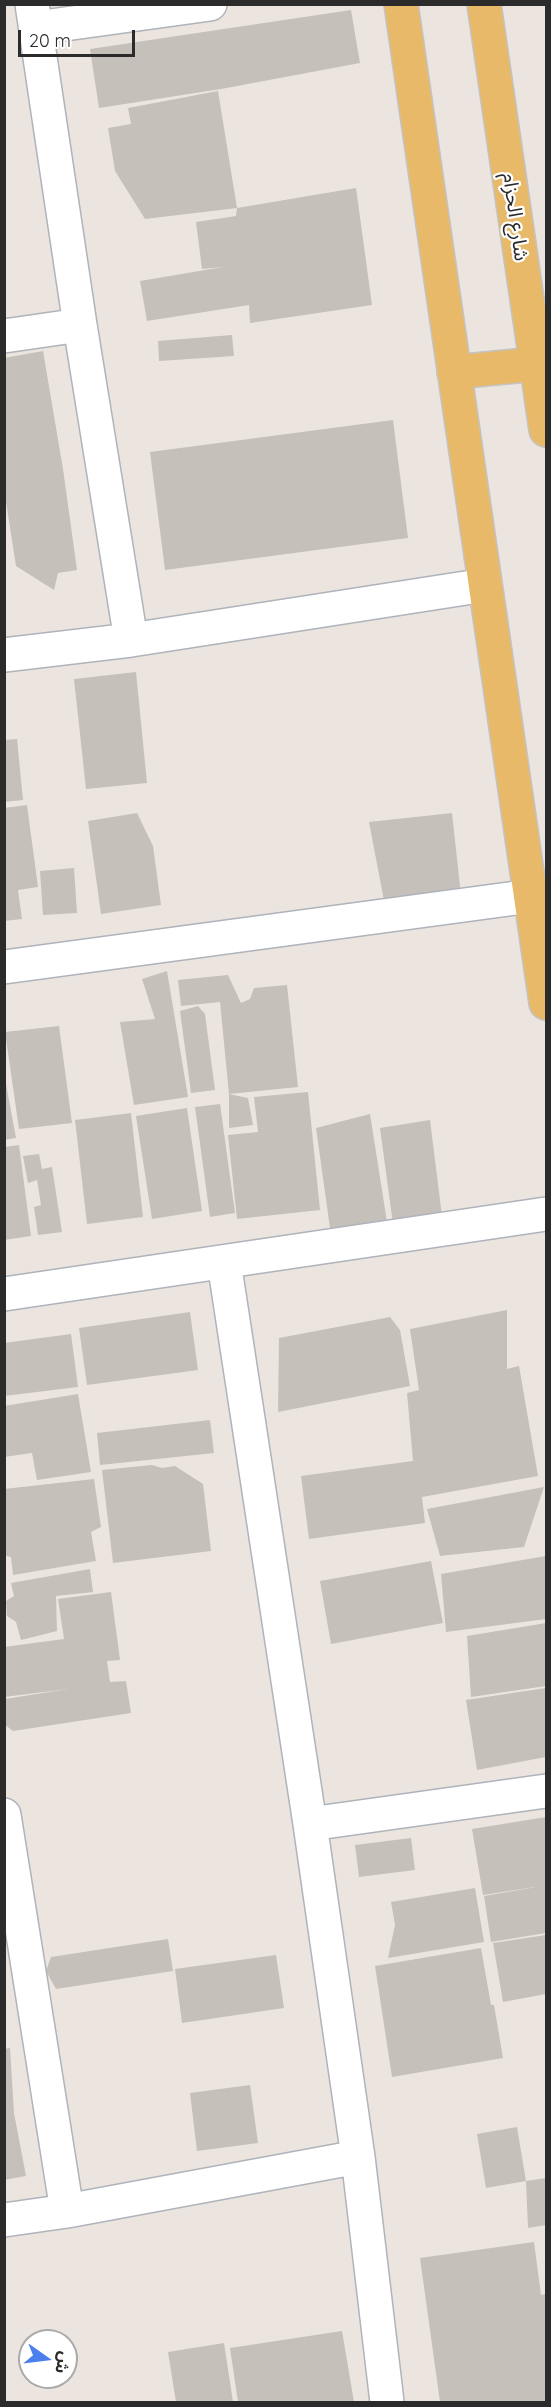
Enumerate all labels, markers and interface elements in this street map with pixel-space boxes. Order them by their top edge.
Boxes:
scale bar [21,18,138,56]
text: 20 m [29,29,71,52]
street label: شارع الحزام [497,171,533,263]
north arrow [18,2329,78,2389]
text: ش [51,2350,76,2376]

